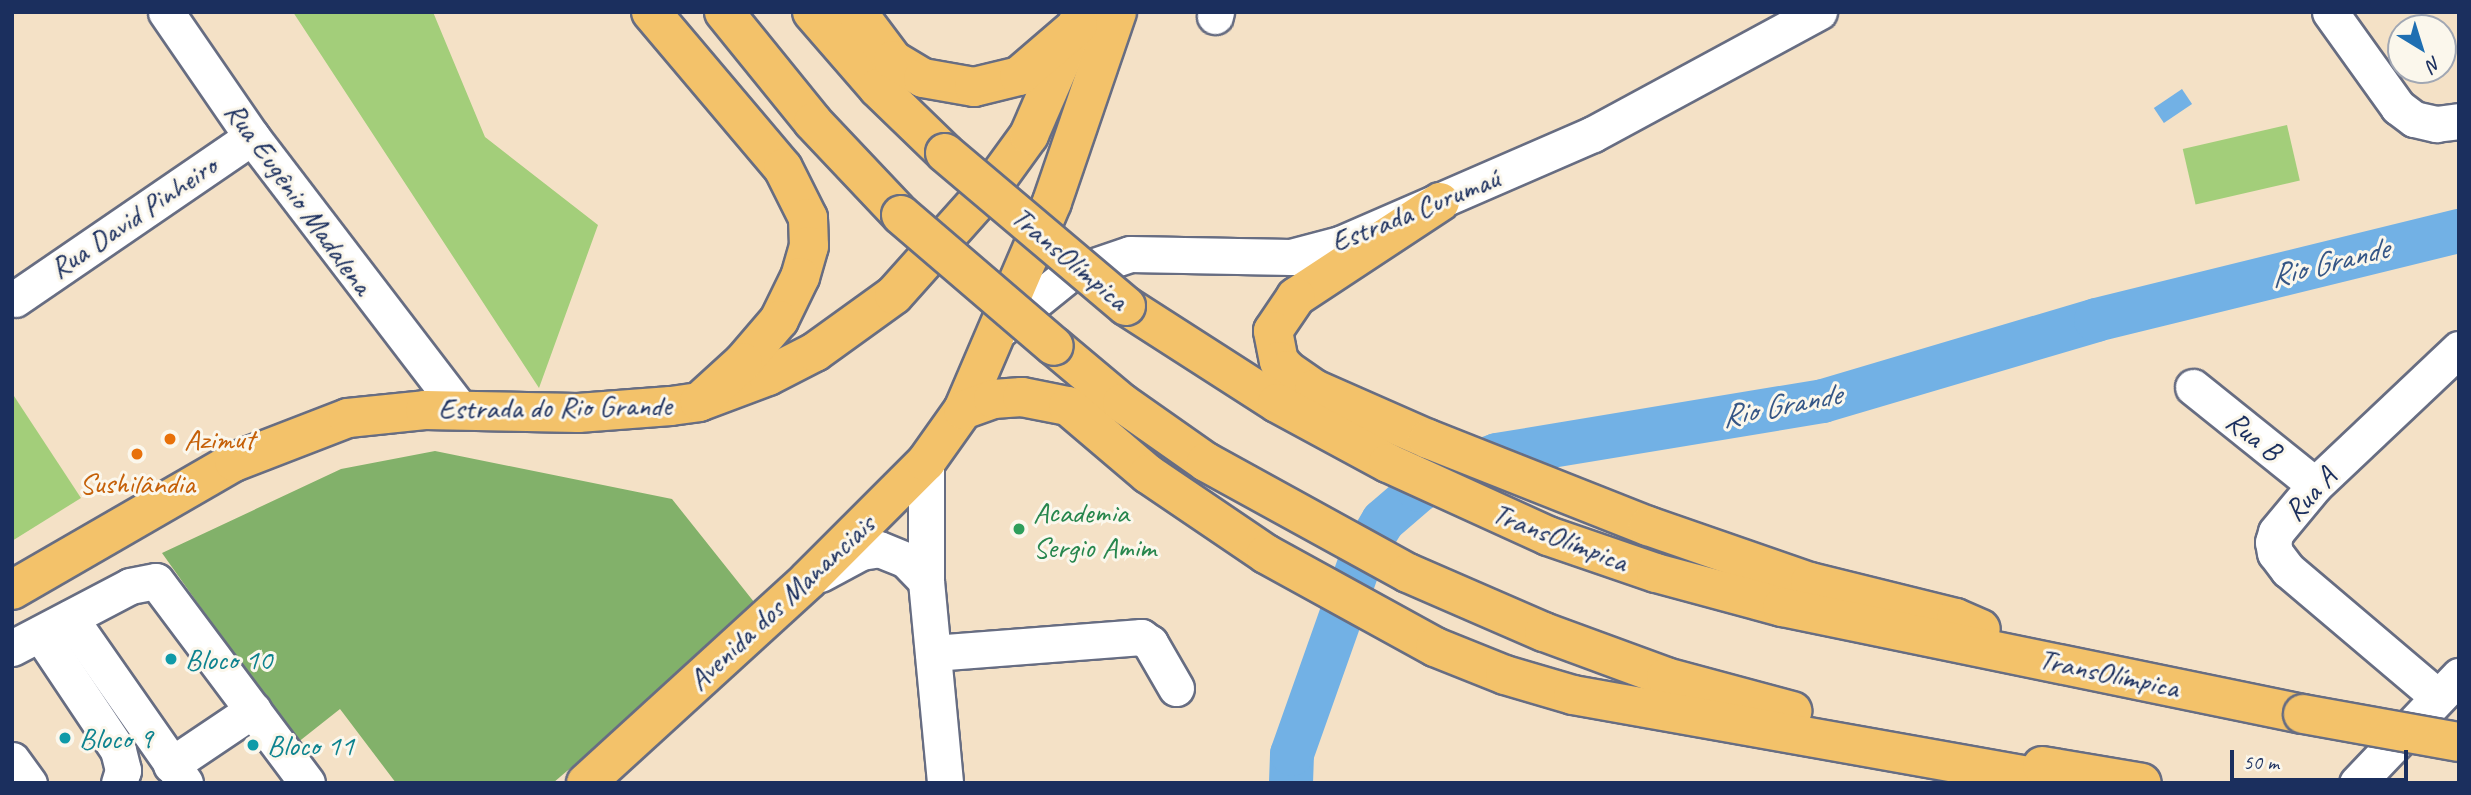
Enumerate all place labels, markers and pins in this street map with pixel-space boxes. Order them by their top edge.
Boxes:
place label: Azimut [184,421,254,457]
marker: Azimut [162,431,178,447]
marker: Sushilândia [129,446,145,462]
place label: Sushilândia [79,465,195,501]
place label: Academia Sergio Amim [1033,494,1157,564]
marker: Academia Sergio Amim [1011,521,1027,537]
place label: Bloco 10 [185,641,272,677]
marker: Bloco 10 [163,651,179,667]
place label: Bloco 9 [79,720,152,756]
place label: Bloco 11 [267,727,354,763]
marker: Bloco 9 [57,730,73,746]
marker: Bloco 11 [245,737,261,753]

